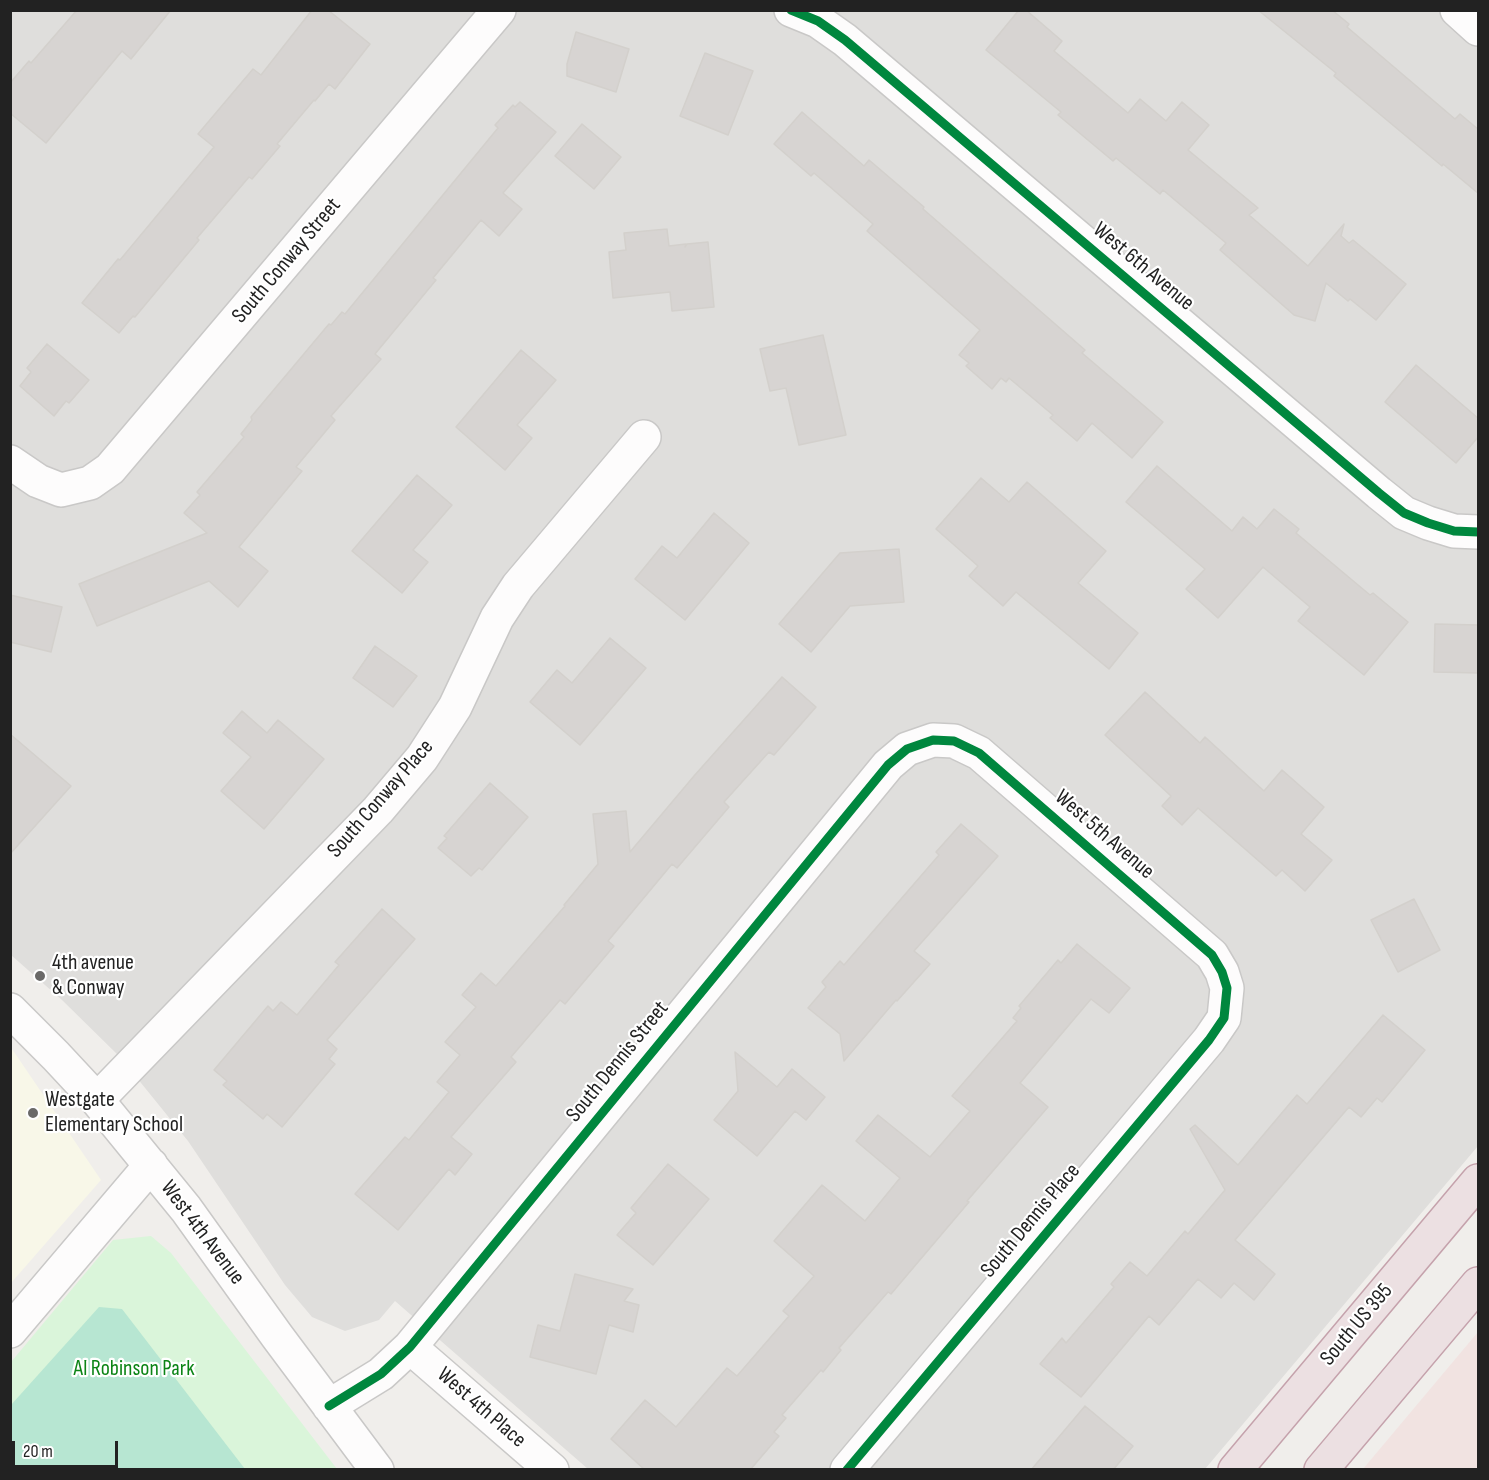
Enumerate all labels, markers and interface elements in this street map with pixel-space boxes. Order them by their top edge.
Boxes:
street label: South Conway Street [227,193,347,329]
street label: West 6th Avenue [1087,217,1199,317]
street label: South Conway Place [322,734,440,864]
street label: West 5th Avenue [1049,785,1159,885]
place label: 4th avenue & Conway [52,950,134,1002]
marker: 4th avenue & Conway [33,969,47,983]
street label: South Dennis Street [561,996,675,1128]
place label: Westgate Elementary School [45,1087,183,1138]
marker: Westgate Elementary School [26,1106,40,1120]
street label: South Dennis Place [976,1159,1086,1283]
street label: West 4th Avenue [154,1176,250,1290]
street label: South US 395 [1315,1279,1399,1371]
park label: Al Robinson Park [73,1356,195,1382]
street label: West 4th Place [431,1362,531,1454]
scale bar [15,1429,122,1467]
text: 20 m [23,1441,53,1462]

